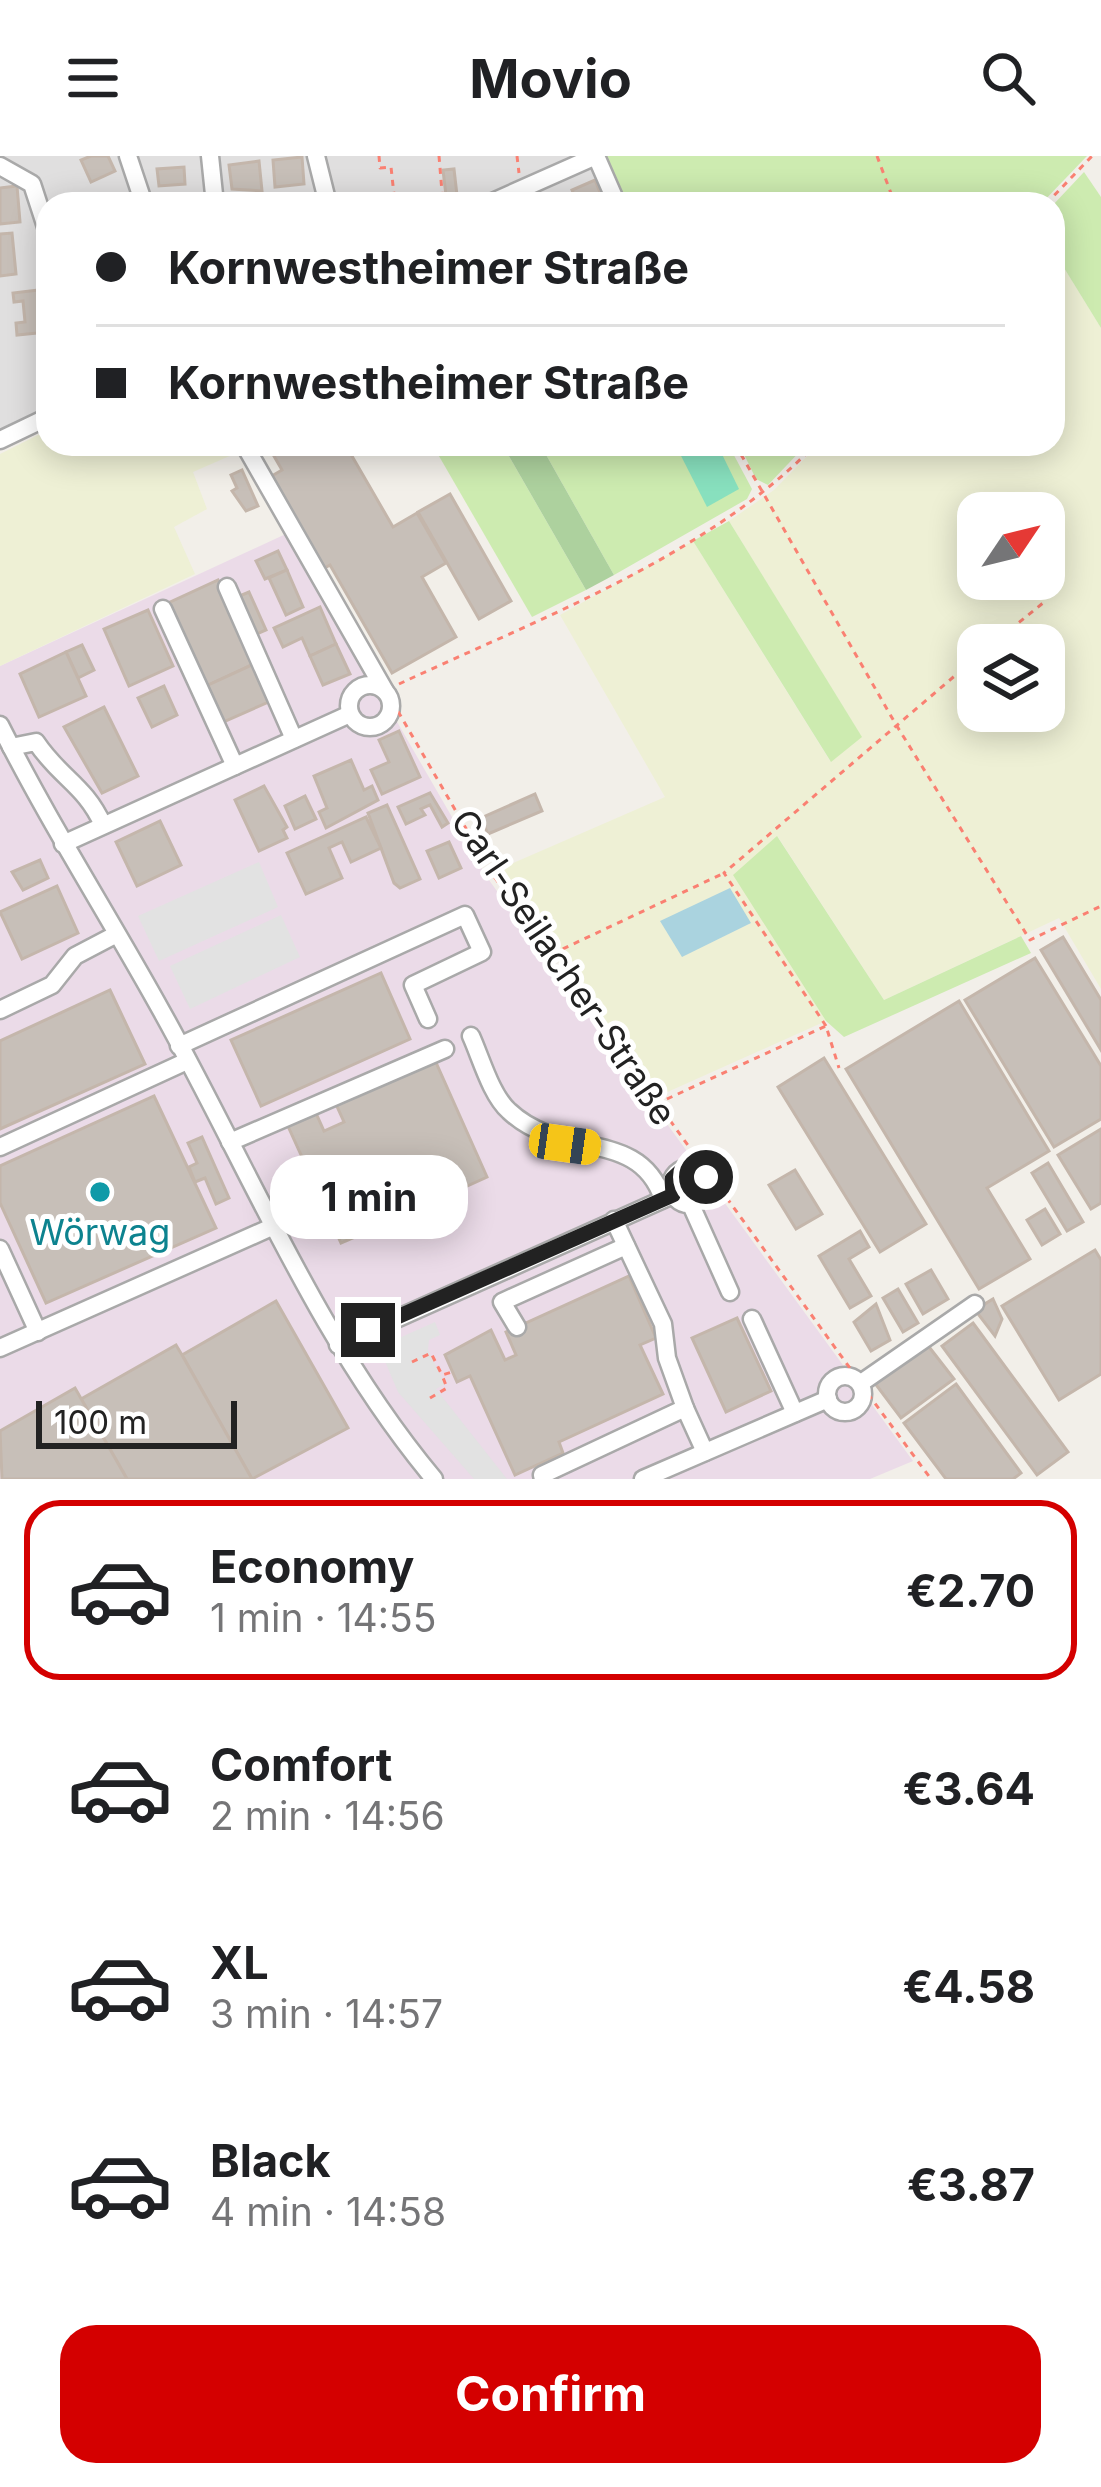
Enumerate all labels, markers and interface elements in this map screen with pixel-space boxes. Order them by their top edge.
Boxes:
icon: menu [60,45,126,111]
icon: search [975,45,1041,111]
text: Movio [469,46,632,111]
text: Kornwestheimer Straße [168,240,689,295]
text: Kornwestheimer Straße [168,355,689,410]
north arrow [957,492,1065,600]
map controls [957,492,1065,732]
button: layers [957,624,1065,732]
street label: Carl-Seilacher-Straße [442,801,686,1133]
car [527,1121,603,1167]
route start [679,1150,733,1204]
callout: 1 min [269,1156,467,1240]
text: 1 min [321,1173,417,1220]
marker: Wörwag [87,1179,113,1205]
place label: Wörwag [30,1210,170,1254]
route end [341,1303,395,1357]
scale bar [36,1395,237,1448]
text: 100 m [54,1402,147,1442]
icon: car [66,1536,174,1644]
text: Economy [210,1539,414,1594]
text: €2.70 [906,1563,1035,1618]
text: 1 min · 14:55 [210,1594,436,1641]
icon: car [66,1734,174,1842]
text: Comfort [210,1737,392,1792]
text: €3.64 [903,1761,1035,1816]
text: 2 min · 14:56 [210,1792,445,1839]
icon: car [66,1932,174,2040]
text: XL [210,1935,269,1990]
text: €4.58 [902,1959,1035,2014]
text: 3 min · 14:57 [210,1990,443,2037]
icon: car [66,2130,174,2238]
text: Black [210,2133,331,2188]
text: €3.87 [907,2157,1035,2212]
text: 4 min · 14:58 [210,2188,446,2235]
button: Confirm [60,2325,1041,2463]

